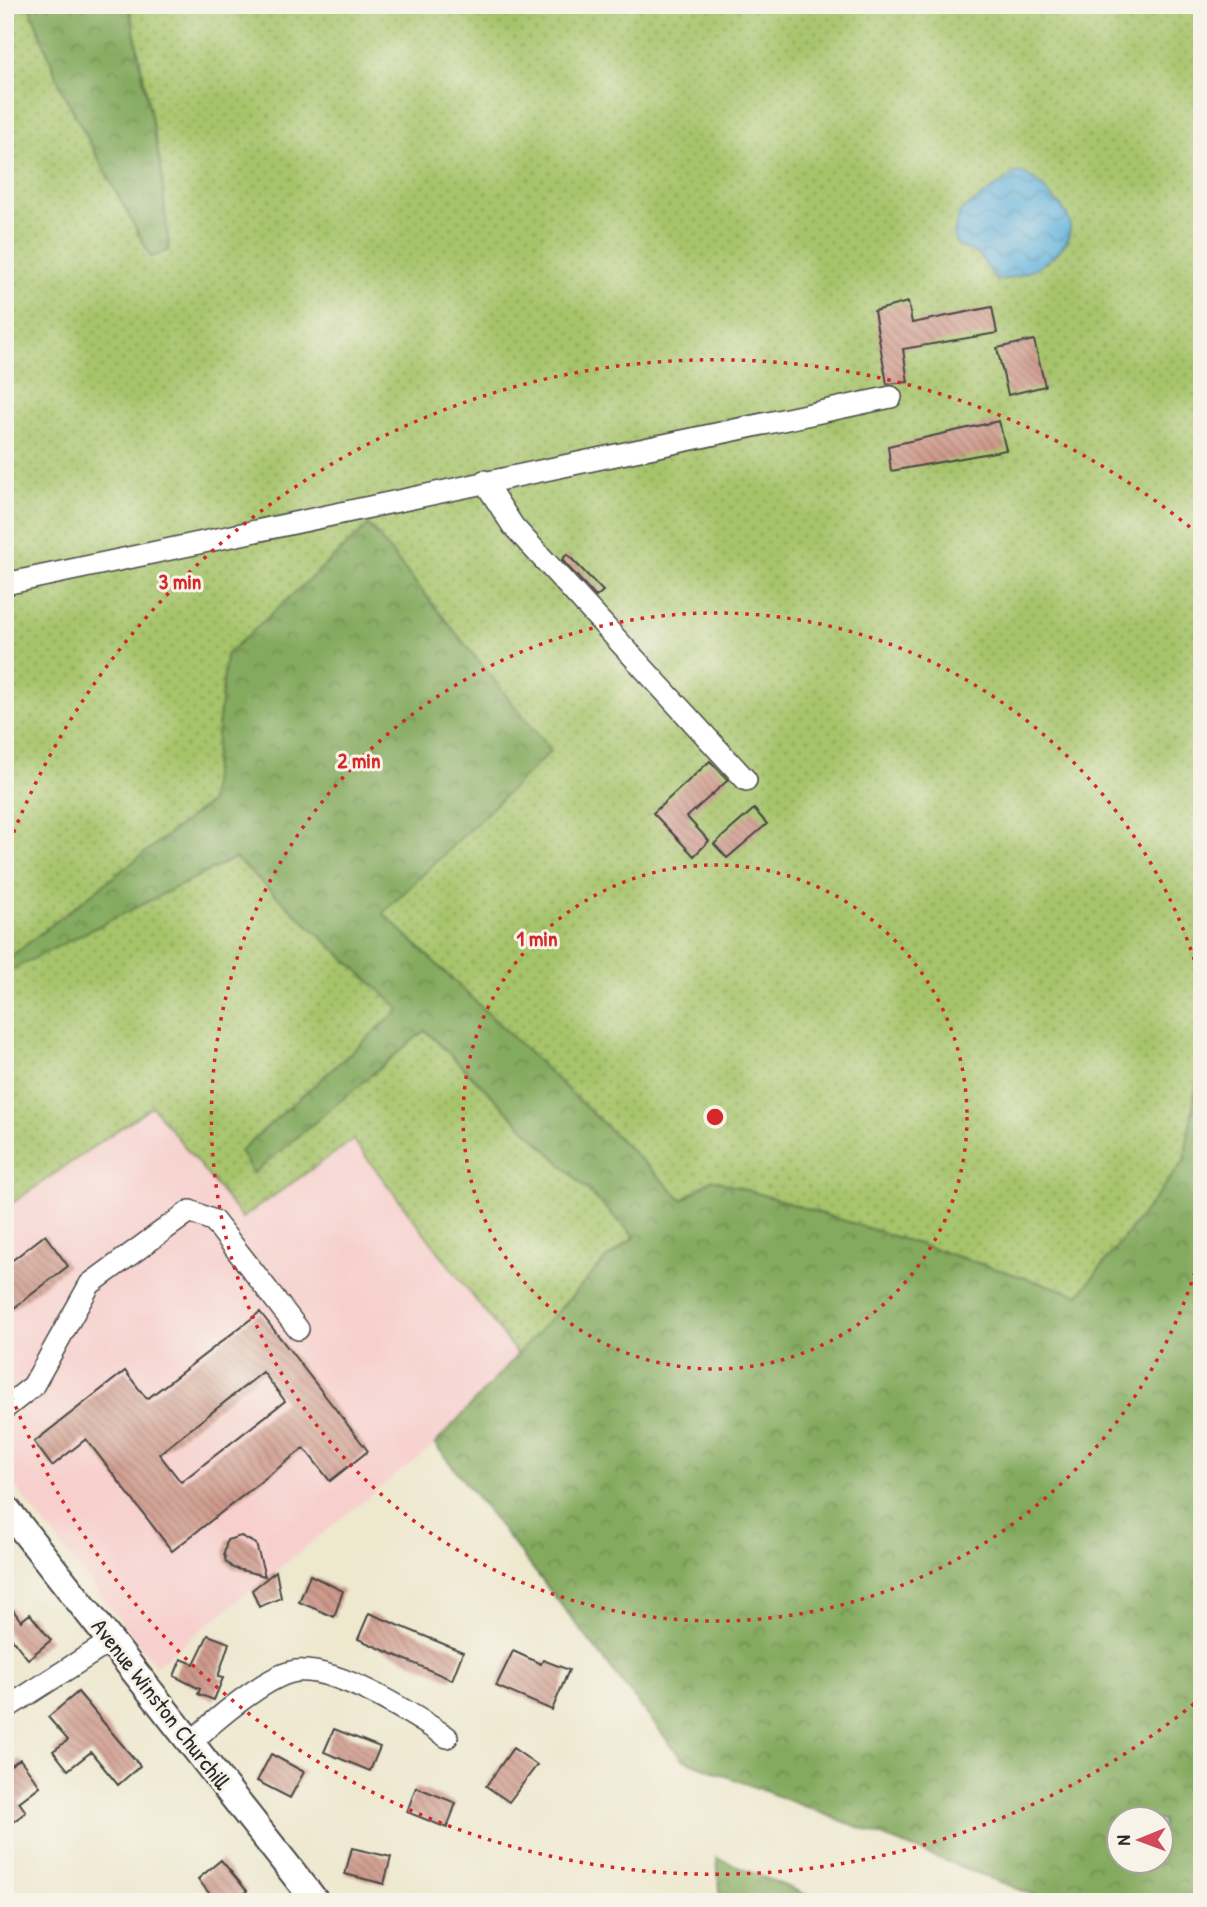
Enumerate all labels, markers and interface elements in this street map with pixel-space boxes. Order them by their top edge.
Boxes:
text: 3 min [159,567,201,596]
text: 2 min [337,746,381,775]
text: 1 min [517,924,557,953]
centre of rings [703,1105,727,1129]
street label: Avenue Winston Churchill [85,1612,239,1796]
north arrow [1106,1806,1176,1876]
text: N [1110,1835,1136,1846]

